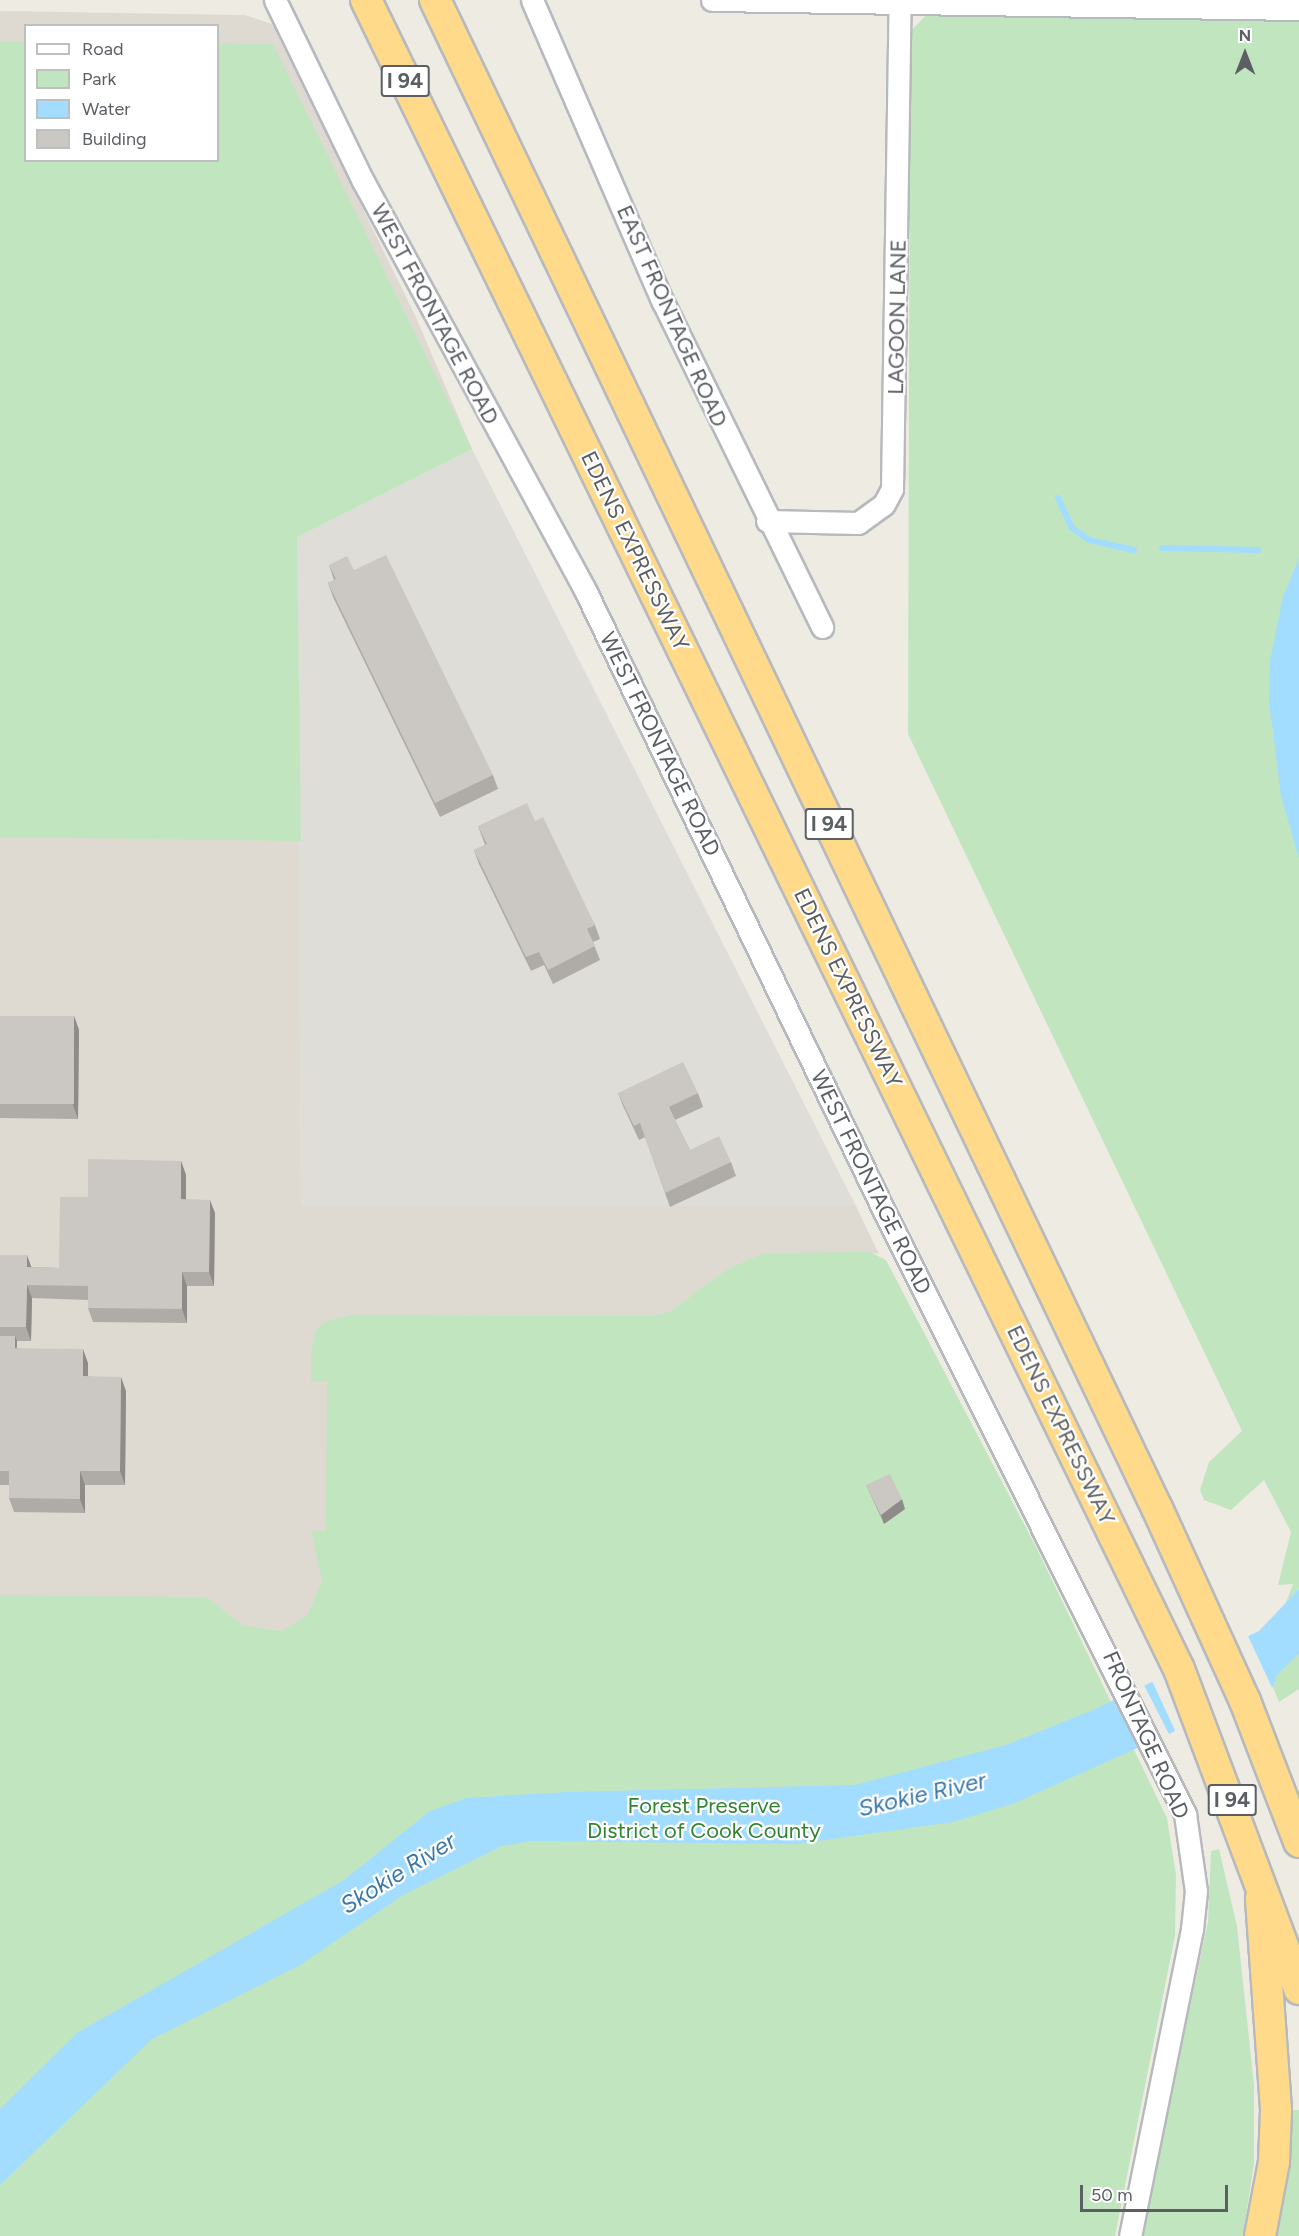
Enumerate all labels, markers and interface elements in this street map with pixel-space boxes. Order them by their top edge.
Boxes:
legend [24,24,219,162]
north arrow [1215,24,1275,84]
text: N [1239,26,1251,45]
text: Road [82,38,123,60]
road number: I 94 [380,63,430,99]
text: Park [82,68,116,90]
text: Water [82,98,130,120]
text: Building [82,128,147,150]
street label: WEST FRONTAGE ROAD [366,199,504,429]
street label: EAST FRONTAGE ROAD [611,201,733,431]
street label: LAGOON LANE [882,239,912,395]
street label: EDENS EXPRESSWAY [575,447,695,655]
street label: WEST FRONTAGE ROAD [594,628,726,860]
road number: I 94 [804,806,854,842]
street label: EDENS EXPRESSWAY [788,884,908,1092]
street label: WEST FRONTAGE ROAD [805,1066,937,1298]
street label: EDENS EXPRESSWAY [1001,1321,1121,1529]
street label: FRONTAGE ROAD [1097,1647,1195,1823]
water label: Skokie River [855,1765,989,1823]
road number: I 94 [1206,1782,1258,1818]
park label: Forest Preserve District of Cook County [587,1792,821,1844]
water label: Skokie River [335,1826,461,1920]
scale bar [1083,2173,1232,2211]
text: 50 m [1091,2184,1133,2206]

